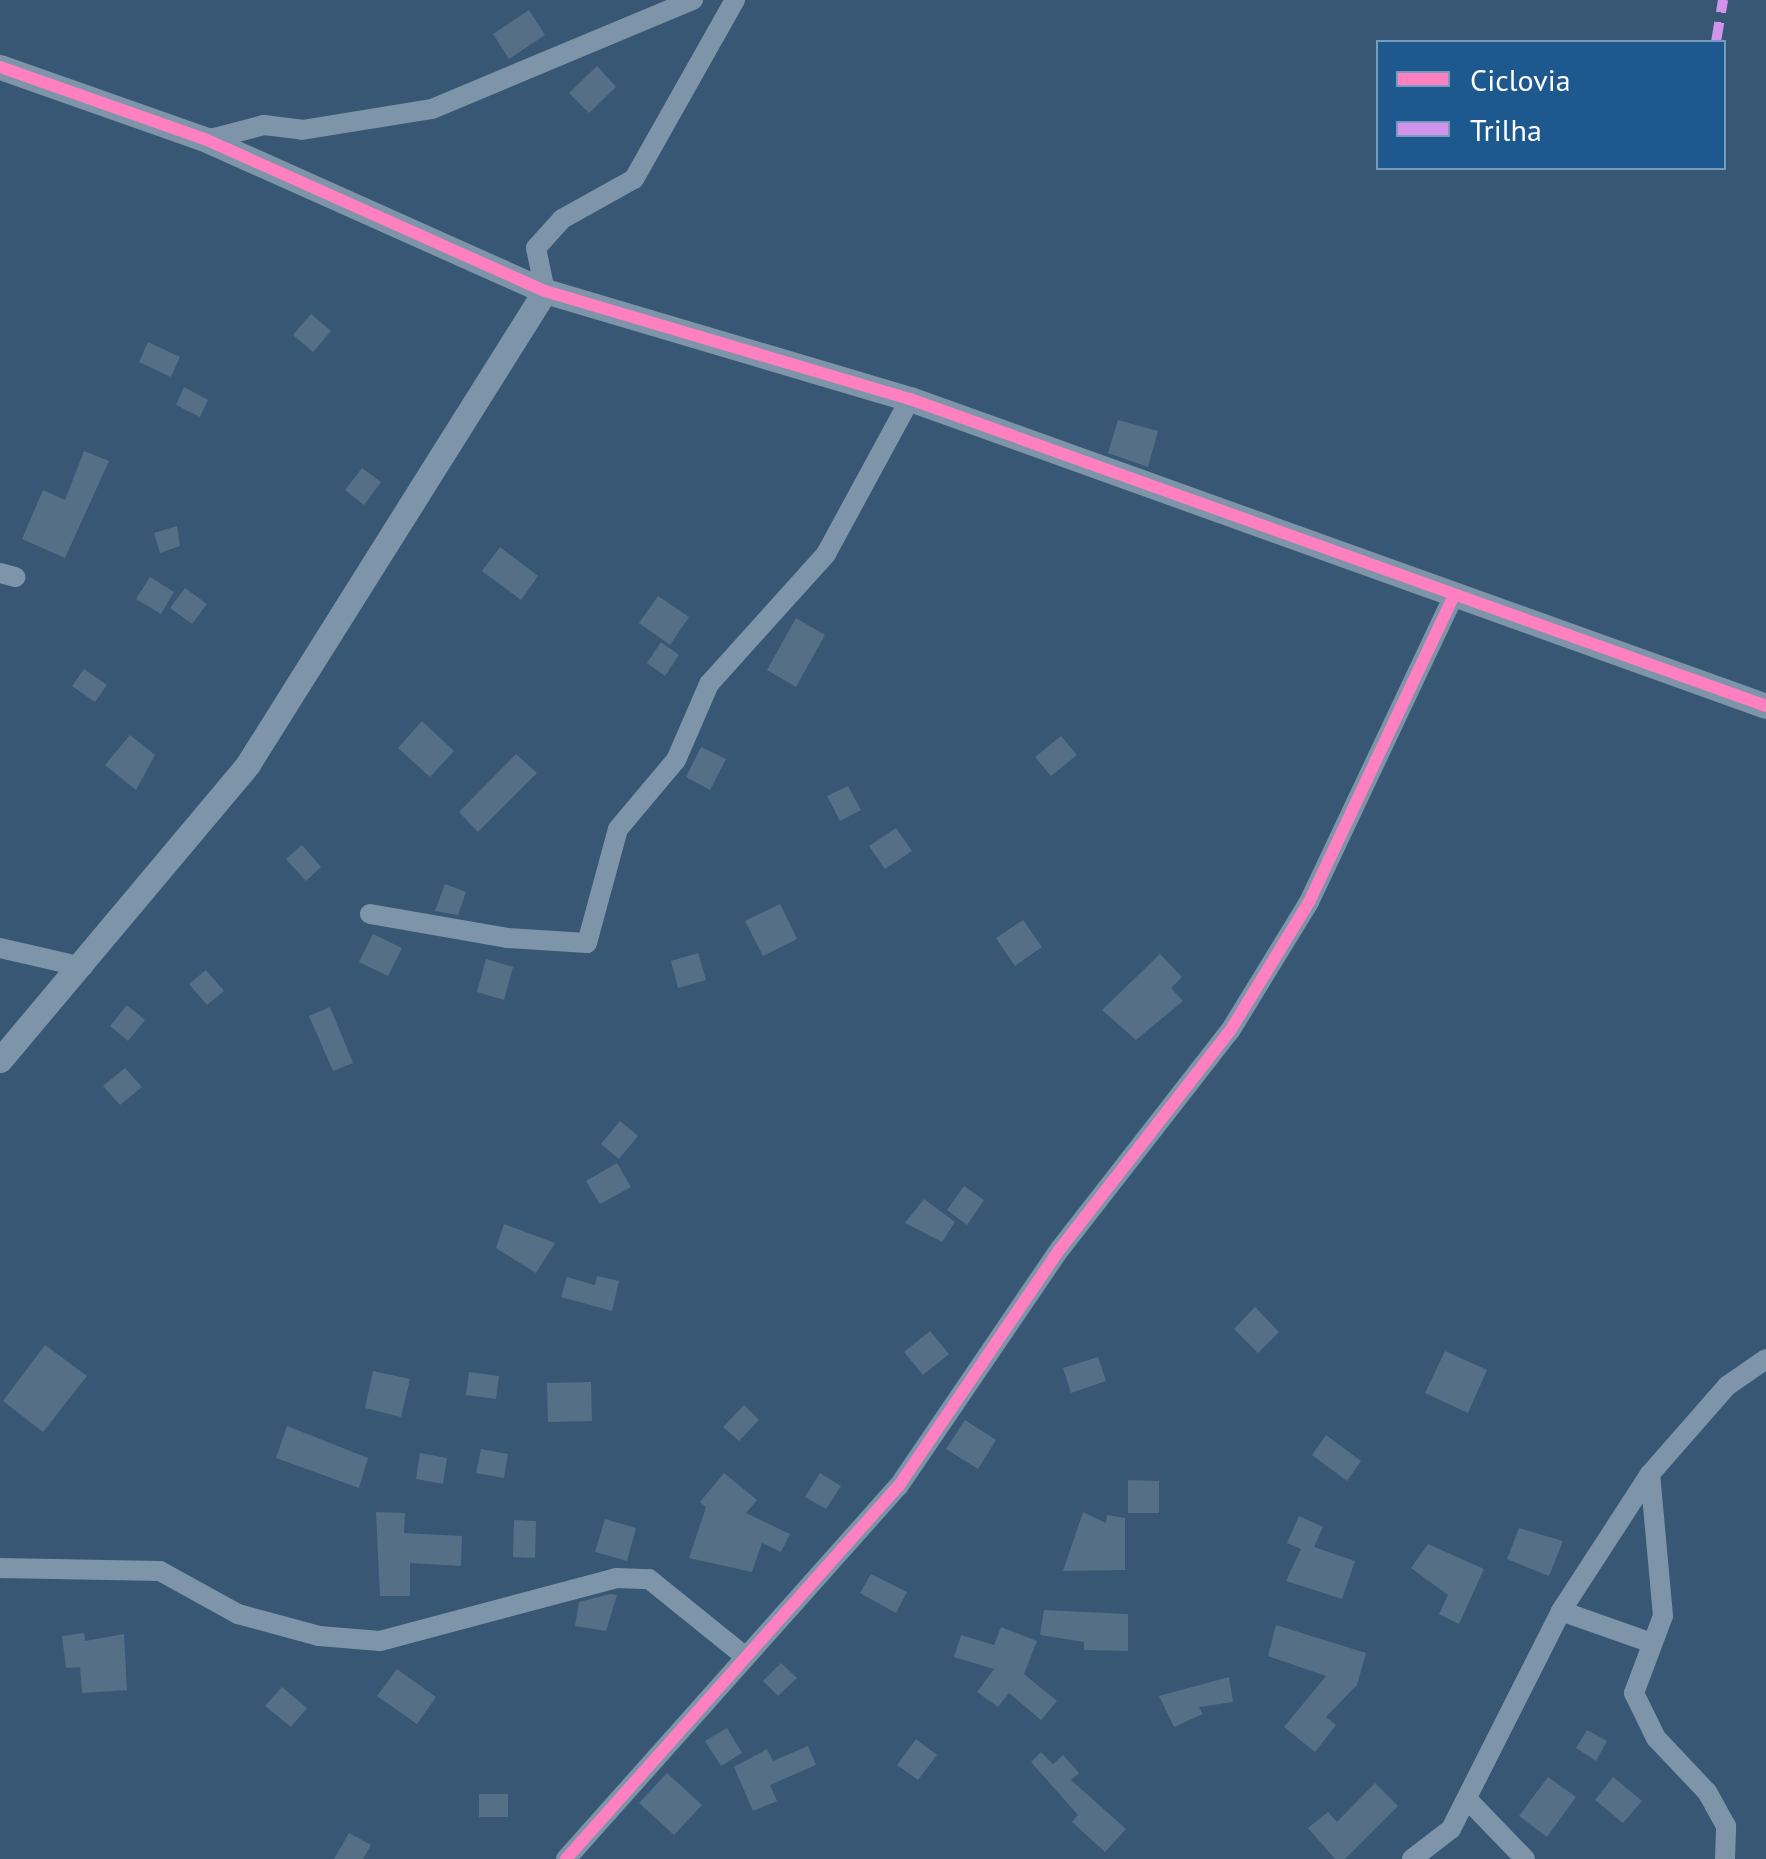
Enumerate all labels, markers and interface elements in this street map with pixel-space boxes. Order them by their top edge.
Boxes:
legend [1376,40,1726,170]
text: Ciclovia [1470,60,1571,99]
text: Trilha [1470,110,1542,149]

